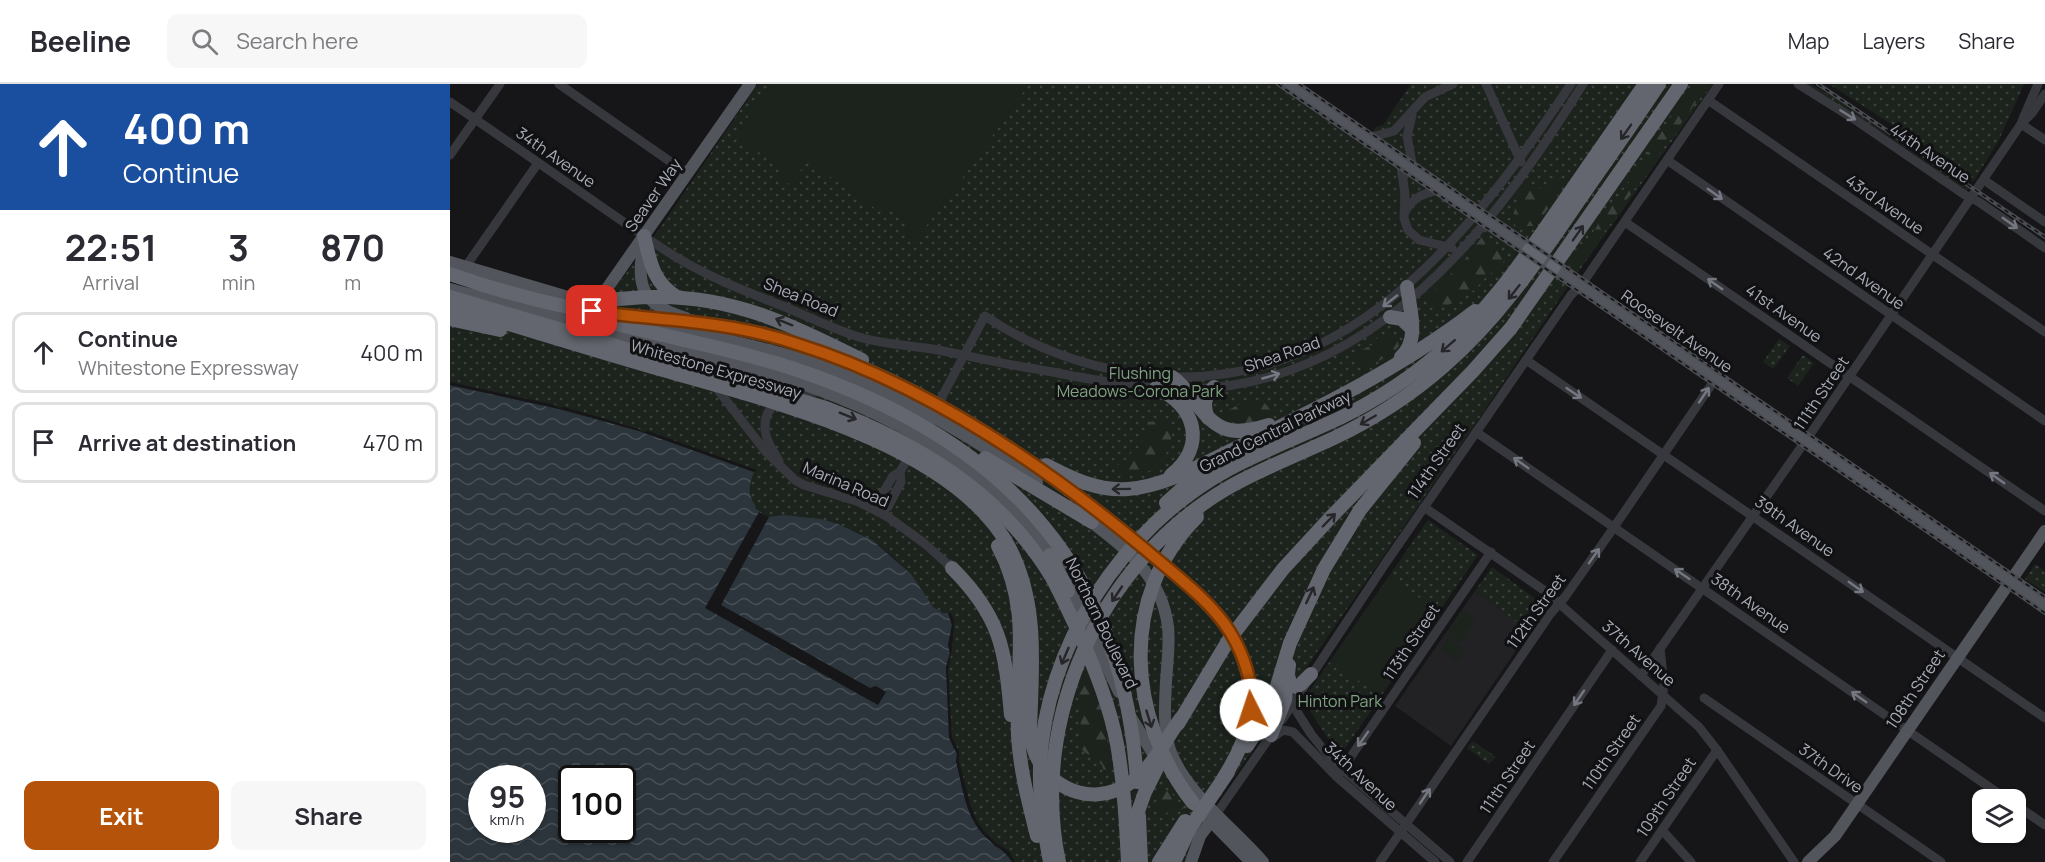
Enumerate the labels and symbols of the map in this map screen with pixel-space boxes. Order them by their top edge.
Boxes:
one-way arrow [1839,110,1856,122]
street label: 44th Avenue [1885,118,1975,188]
street label: 34th Avenue [512,122,600,192]
one-way arrow [1620,124,1632,140]
street label: Seaver Way [620,153,687,236]
street label: 43rd Avenue [1841,169,1929,239]
one-way arrow [1706,188,1723,200]
one-way arrow [2001,217,2018,229]
one-way arrow [1572,225,1584,241]
street label: 42nd Avenue [1819,242,1909,314]
street label: Shea Road [760,272,842,322]
one-way arrow [1708,278,1724,290]
street label: 41st Avenue [1741,279,1827,347]
one-way arrow [1508,284,1521,300]
street label: Roosevelt Avenue [1617,284,1737,378]
pin [566,285,617,336]
one-way arrow [1382,294,1398,307]
one-way arrow [775,316,794,327]
street label: Shea Road [1241,331,1323,377]
street label: Whitestone Expressway [628,334,805,404]
one-way arrow [1441,339,1456,353]
street label: 111th Street [1788,352,1854,434]
park label: Flushing Meadows-Corona Park [1057,362,1224,402]
one-way arrow [1261,369,1280,381]
street label: Grand Central Parkway [1196,384,1355,477]
one-way arrow [1566,387,1582,399]
one-way arrow [1699,387,1711,404]
one-way arrow [838,411,857,422]
one-way arrow [1360,414,1377,426]
street label: 114th Street [1402,419,1470,503]
street label: Marina Road [800,456,892,512]
one-way arrow [1514,457,1530,469]
one-way arrow [1989,472,2006,484]
one-way arrow [1112,483,1132,494]
street label: 39th Avenue [1751,490,1839,562]
one-way arrow [1321,512,1336,527]
one-way arrow [1588,548,1600,564]
street label: Northern Boulevard [1061,554,1143,692]
one-way arrow [1674,568,1690,580]
street label: 38th Avenue [1707,568,1795,638]
street label: 112th Street [1501,569,1571,653]
one-way arrow [1848,581,1864,593]
one-way arrow [1111,586,1123,602]
one-way arrow [1305,587,1317,605]
street label: 113th Street [1377,600,1445,684]
street label: 37th Avenue [1598,615,1680,691]
street label: 108th Street [1880,645,1950,733]
one-way arrow [1059,646,1070,664]
position arrow [1219,678,1283,742]
one-way arrow [1573,689,1585,706]
park label: Hinton Park [1298,690,1383,712]
one-way arrow [1852,691,1868,703]
one-way arrow [1145,709,1156,728]
street label: 110th Street [1577,710,1645,794]
one-way arrow [1357,731,1369,747]
street label: 111th Street [1474,736,1540,818]
street label: 34th Avenue [1320,737,1402,815]
street label: 37th Drive [1795,738,1867,798]
street label: 109th Street [1631,753,1701,841]
speed limit sign: 100 [558,765,636,843]
one-way arrow [1419,789,1431,805]

